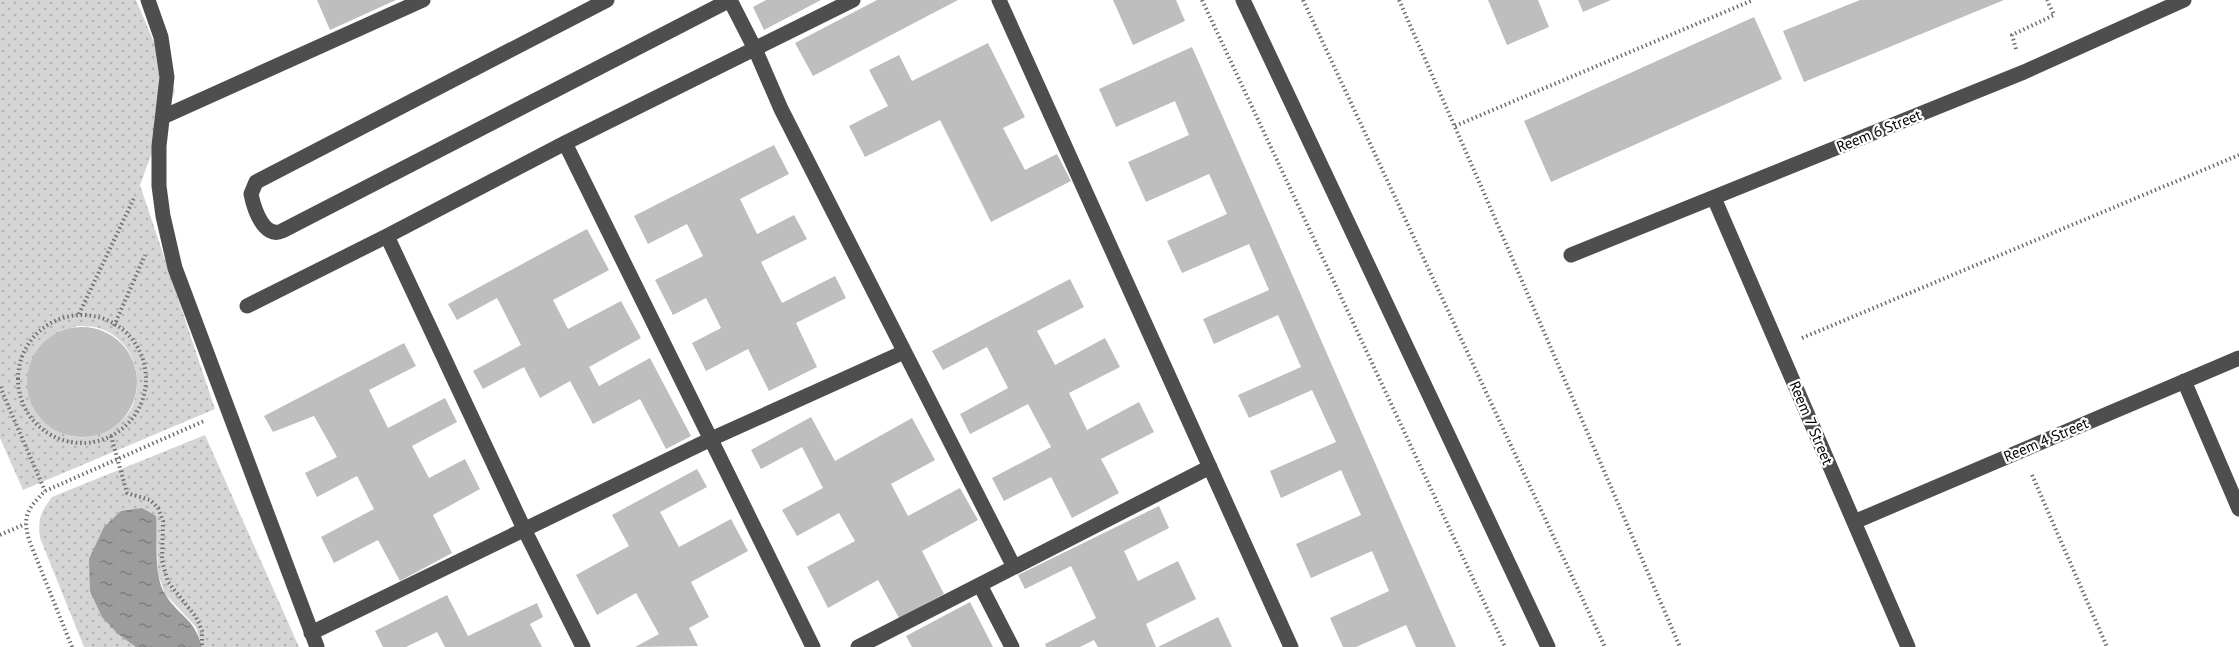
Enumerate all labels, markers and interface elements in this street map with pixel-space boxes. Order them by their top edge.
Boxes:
street label: Reem 6 Street [1834,105,1924,156]
street label: Reem 7 Street [1785,378,1838,468]
street label: Reem 4 Street [2001,413,2091,466]

